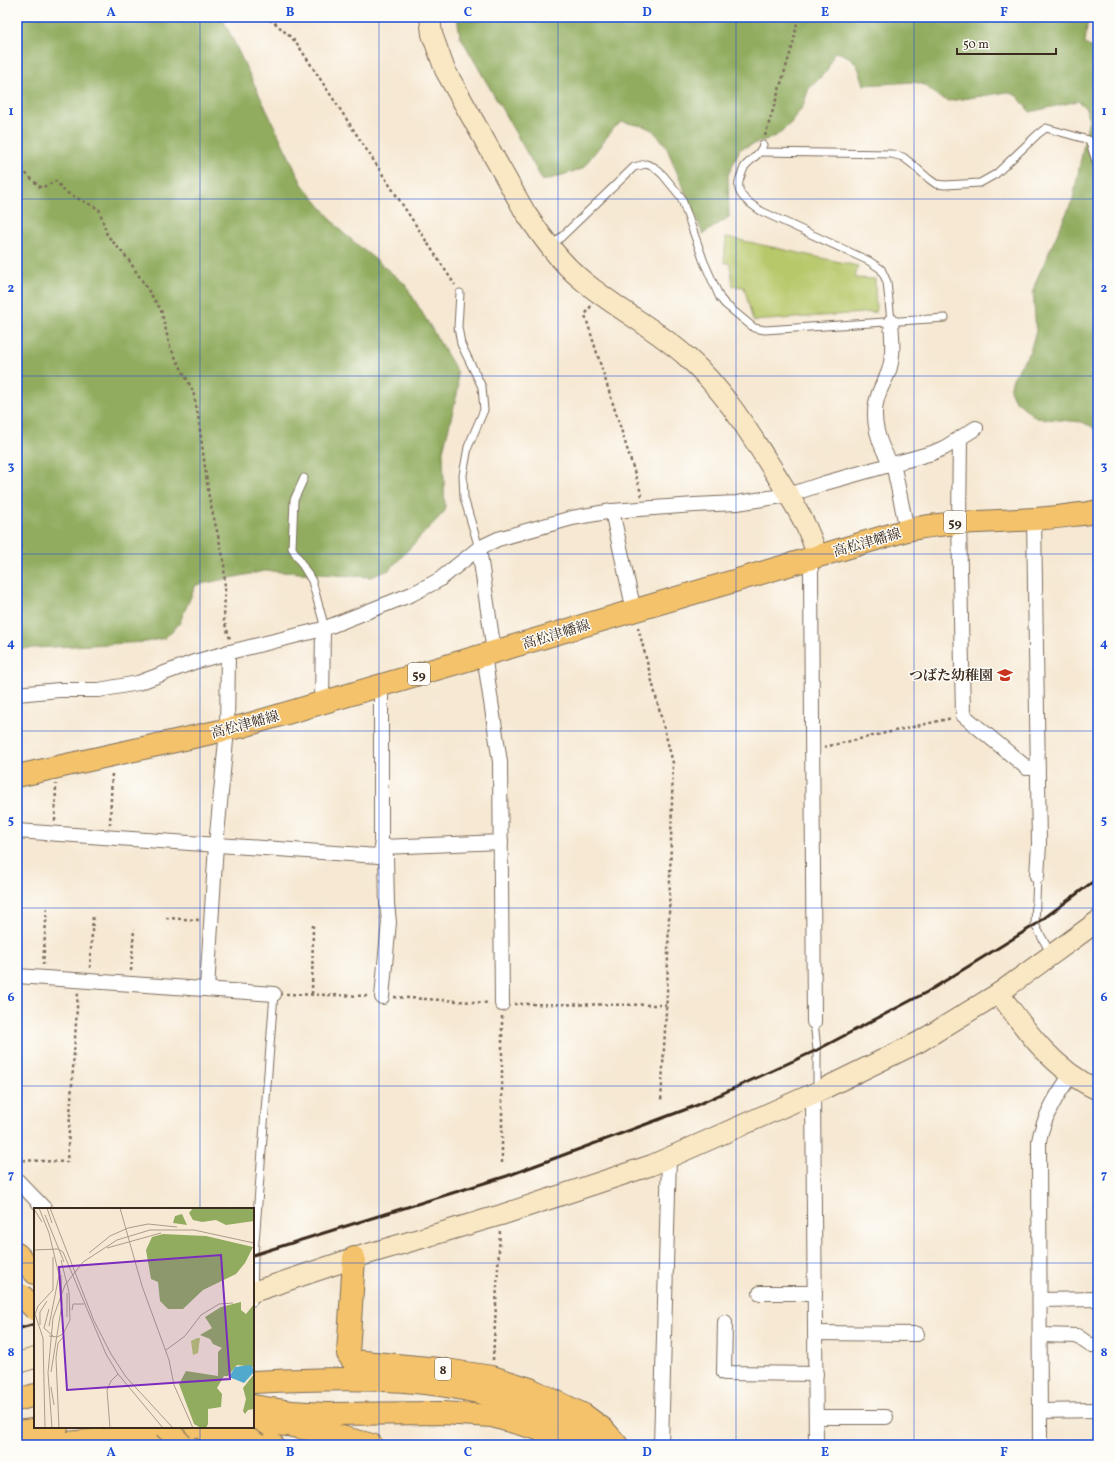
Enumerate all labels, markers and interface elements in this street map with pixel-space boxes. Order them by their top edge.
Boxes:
text: A [106,4,116,22]
text: B [286,4,295,22]
text: C [464,4,472,22]
text: D [642,4,652,22]
text: E [821,4,829,22]
text: F [1000,4,1008,22]
scale bar [957,30,1056,56]
text: 50 m [963,37,989,53]
text: 1 [8,103,14,121]
text: 1 [1101,103,1107,121]
text: 2 [8,280,15,298]
text: 2 [1101,280,1108,298]
text: 3 [8,458,15,476]
text: 3 [1101,458,1108,476]
road number: 59 [944,511,966,533]
street label: 高松津幡線 [831,525,904,562]
street label: 高松津幡線 [520,616,593,655]
text: 4 [7,635,15,653]
text: 4 [1100,635,1108,653]
road number: 59 [408,663,430,685]
school or university icon: つばた幼稚園 [996,666,1014,684]
place label: つばた幼稚園 [909,667,993,686]
street label: 高松津幡線 [209,707,282,744]
text: 5 [8,812,14,830]
text: 5 [1101,812,1107,830]
text: 6 [7,989,15,1007]
text: 6 [1100,989,1108,1007]
text: 7 [8,1167,14,1185]
text: 7 [1101,1167,1107,1185]
inset map [34,1208,254,1428]
text: 8 [7,1344,15,1362]
text: 8 [1100,1344,1108,1362]
road number: 8 [435,1358,451,1380]
text: A [106,1444,116,1462]
text: B [286,1444,295,1462]
text: C [464,1444,472,1462]
text: D [642,1444,652,1462]
text: E [821,1444,829,1462]
text: F [1000,1444,1008,1462]

